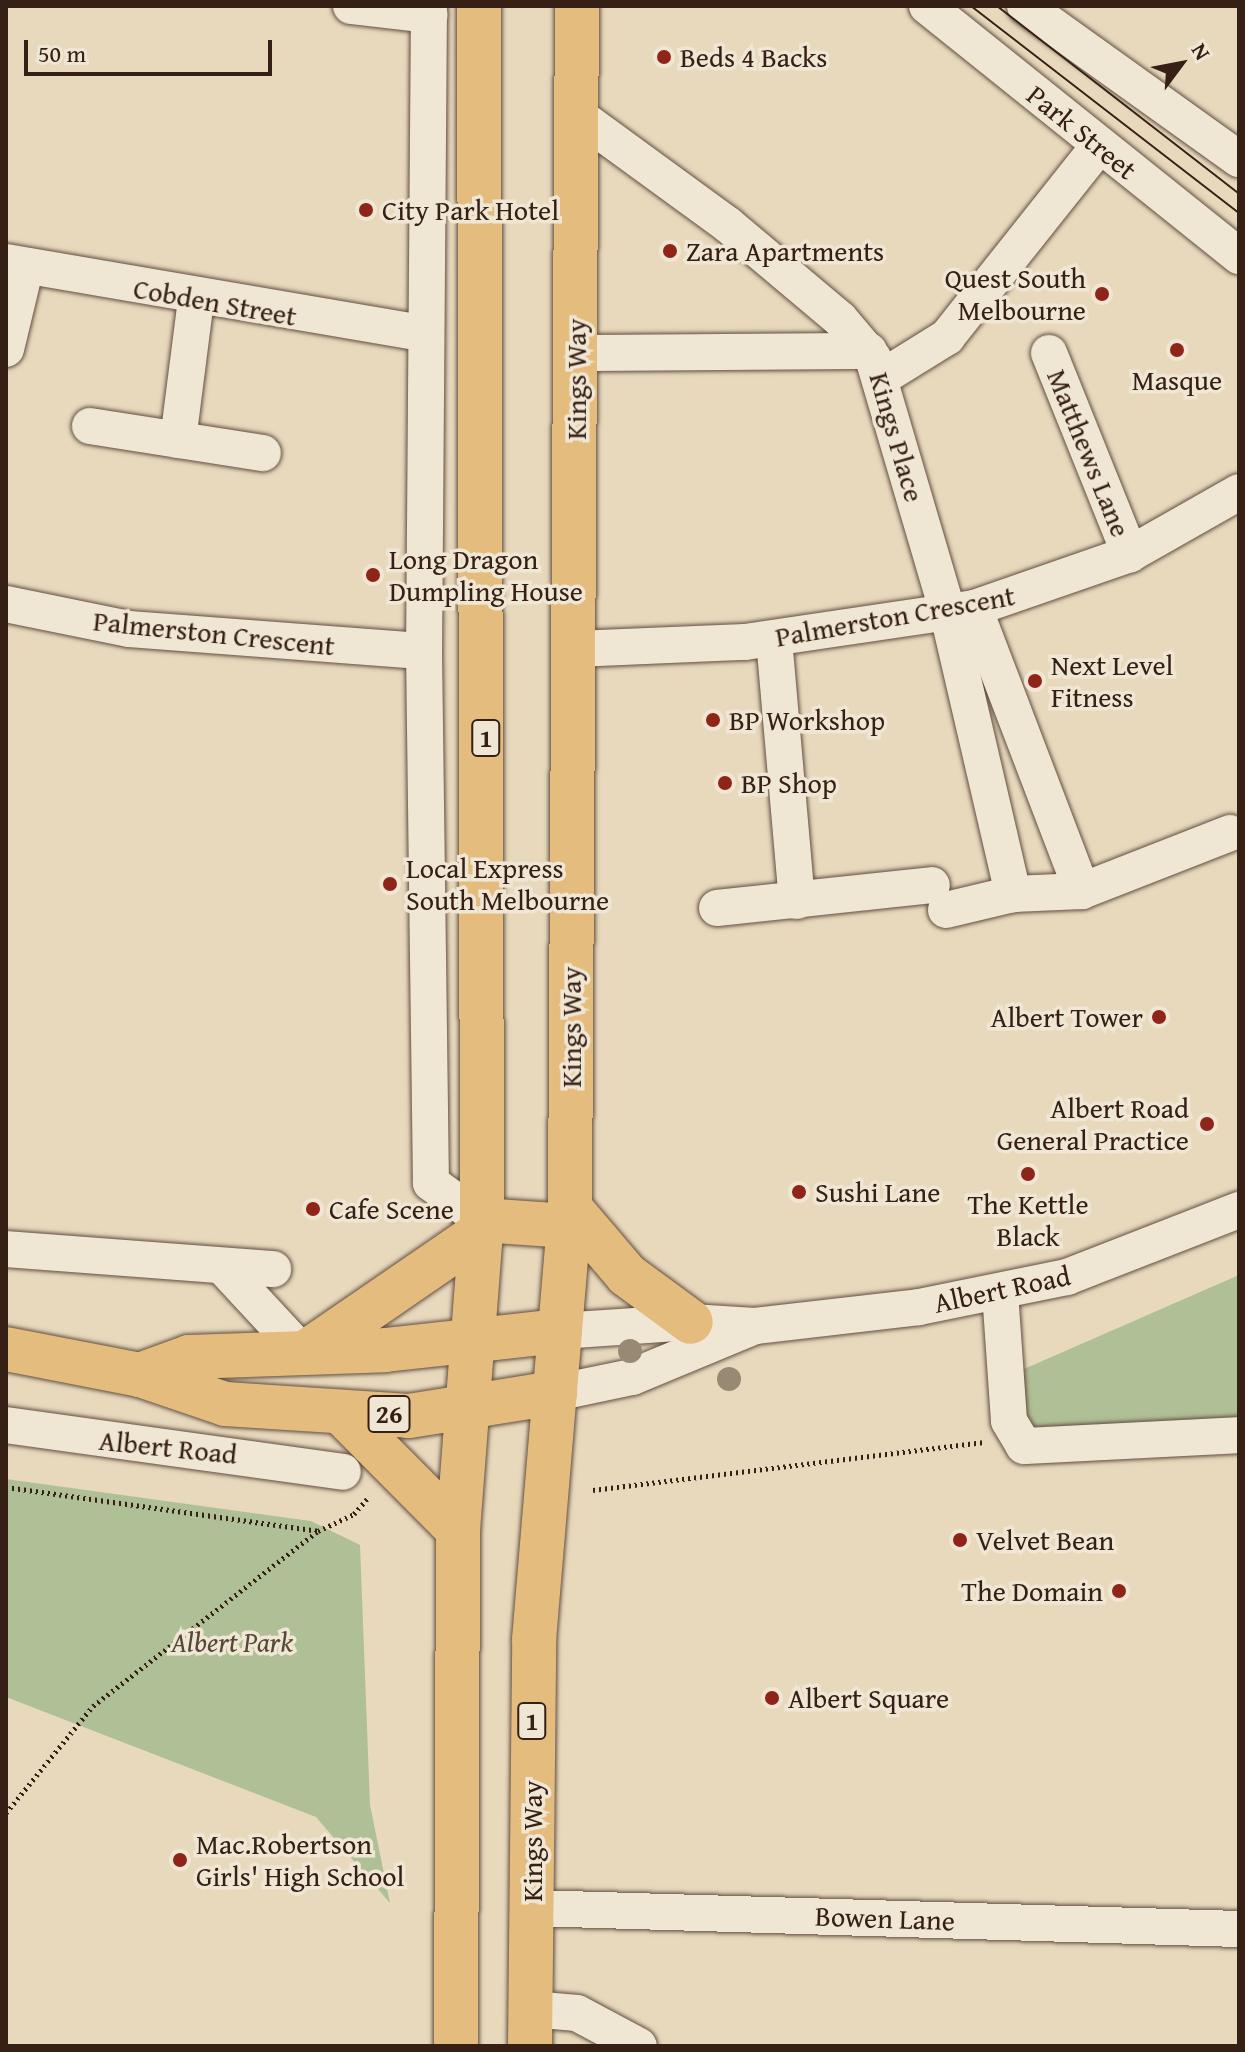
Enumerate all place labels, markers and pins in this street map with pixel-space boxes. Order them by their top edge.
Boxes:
place label: Beds 4 Backs [680,40,827,74]
marker: Beds 4 Backs [655,48,673,66]
place label: City Park Hotel [382,193,559,227]
marker: City Park Hotel [357,201,375,219]
place label: Zara Apartments [686,234,884,268]
marker: Zara Apartments [661,242,679,260]
place label: Quest South Melbourne [945,261,1086,327]
marker: Quest South Melbourne [1093,285,1111,303]
marker: Masque [1168,341,1186,359]
place label: Masque [1132,363,1222,397]
place label: Long Dragon Dumpling House [389,542,583,608]
marker: Long Dragon Dumpling House [364,566,382,584]
place label: Next Level Fitness [1051,648,1173,714]
marker: Next Level Fitness [1026,672,1044,690]
place label: BP Workshop [729,703,885,737]
marker: BP Workshop [704,711,722,729]
place label: BP Shop [741,766,837,800]
marker: BP Shop [716,774,734,792]
place label: Local Express South Melbourne [406,851,609,917]
marker: Local Express South Melbourne [381,875,399,893]
place label: Albert Tower [990,1000,1143,1034]
marker: Albert Tower [1150,1008,1168,1026]
place label: Albert Road General Practice [997,1091,1189,1157]
marker: Albert Road General Practice [1196,1113,1218,1135]
marker: The Kettle Black [1019,1165,1037,1183]
place label: Sushi Lane [815,1175,940,1209]
marker: Sushi Lane [790,1183,808,1201]
place label: The Kettle Black [967,1187,1089,1253]
place label: Cafe Scene [329,1192,454,1226]
marker: Cafe Scene [304,1200,322,1218]
place label: Velvet Bean [976,1523,1114,1557]
marker: Velvet Bean [951,1531,969,1549]
place label: The Domain [961,1574,1103,1608]
marker: The Domain [1110,1582,1128,1600]
place label: Albert Square [788,1681,949,1715]
marker: Albert Square [763,1689,781,1707]
place label: Mac.Robertson Girls' High School [196,1827,404,1893]
marker: Mac.Robertson Girls' High School [171,1851,189,1869]

